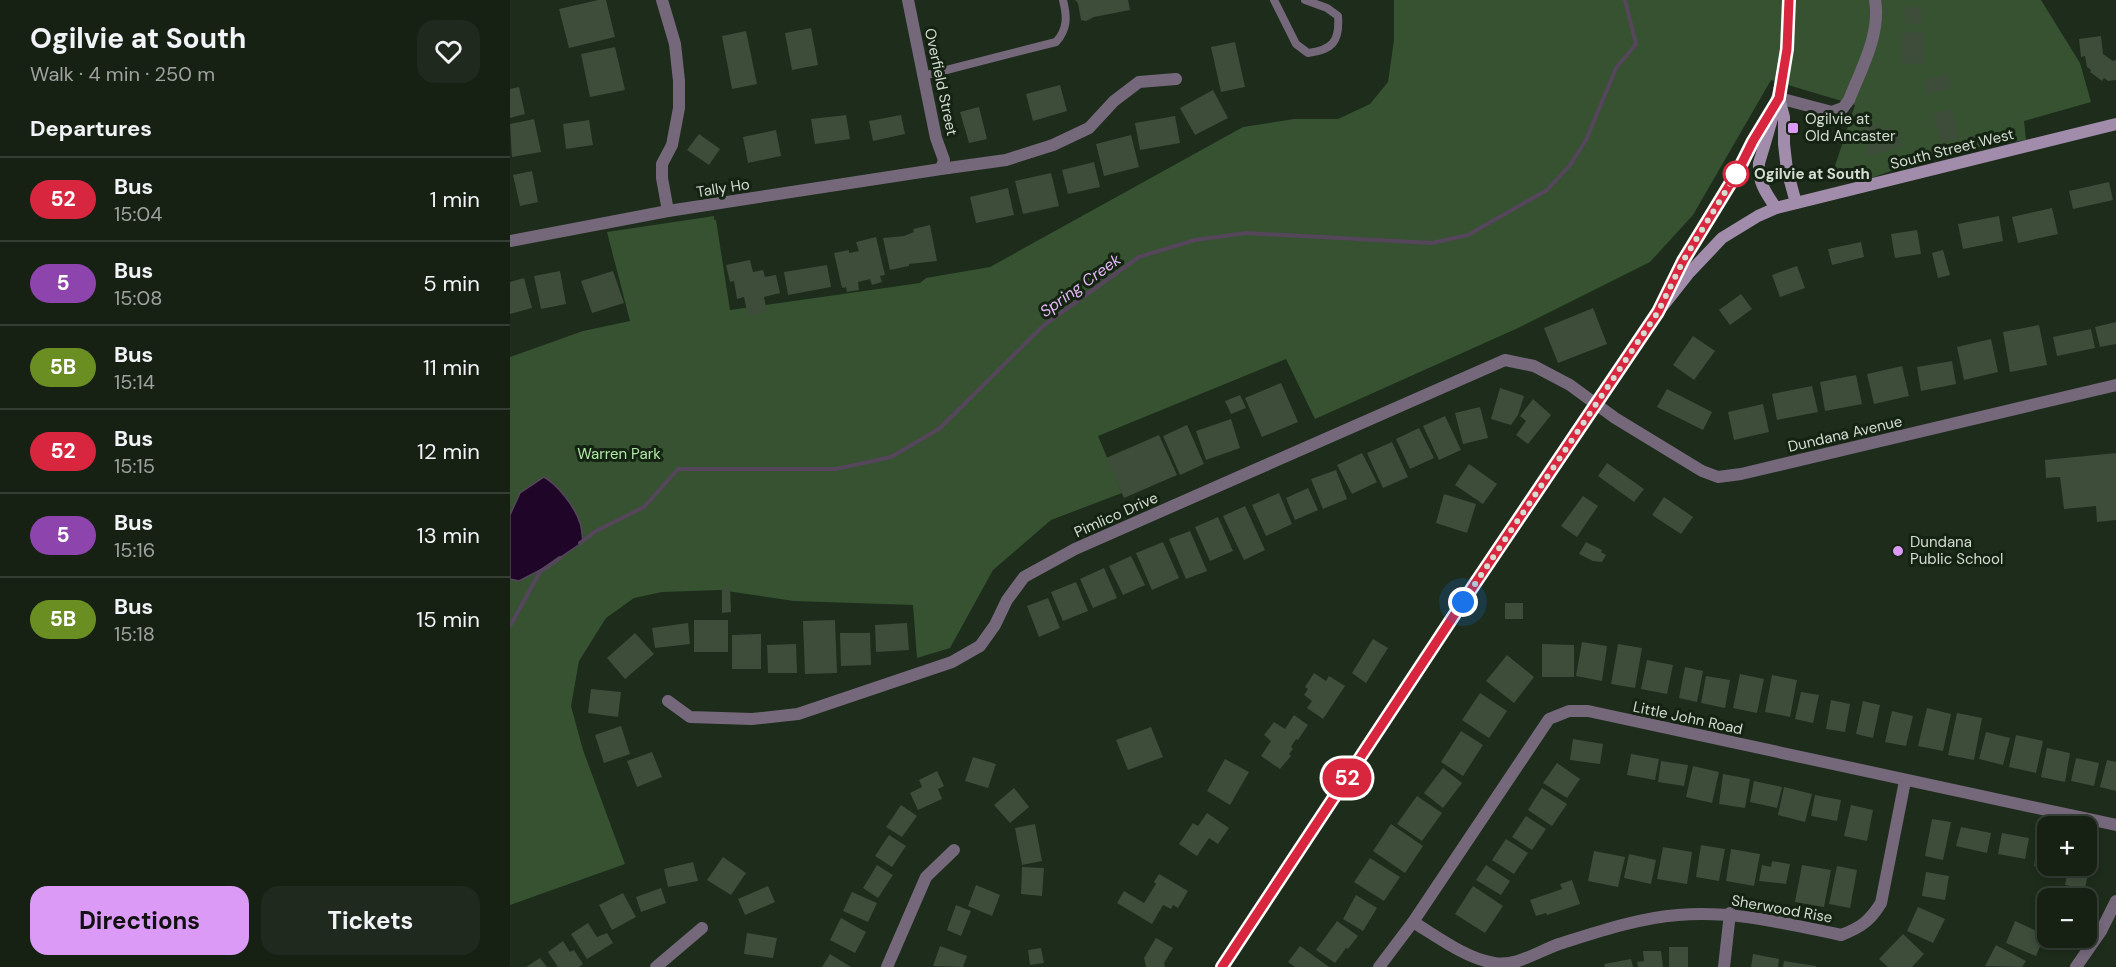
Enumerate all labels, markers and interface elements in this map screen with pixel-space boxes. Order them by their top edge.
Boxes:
text: Ogilvie at South [30,20,246,57]
button: heart [417,20,480,83]
street label: Overfield Street [920,26,962,138]
text: Walk · 4 min · 250 m [30,61,215,87]
place label: Ogilvie at Old Ancaster [1805,109,1896,146]
text: Departures [30,114,152,143]
marker: Ogilvie at Old Ancaster [1786,121,1800,135]
street label: South Street West [1888,124,2016,174]
marker: Ogilvie at South [1723,161,1749,187]
place label: Ogilvie at South [1754,164,1870,184]
text: Bus [114,172,153,201]
street label: Tally Ho [695,174,751,202]
text: 52 [50,185,76,213]
text: 1 min [430,185,480,214]
text: 15:04 [114,201,162,227]
water label: Spring Creek [1036,248,1126,322]
text: Bus [114,256,153,285]
text: 5 [56,269,70,297]
text: 5 min [423,269,480,298]
text: 15:08 [114,285,162,311]
text: Bus [114,340,153,369]
text: 5B [50,353,76,381]
text: 11 min [423,353,480,382]
text: 15:14 [114,369,155,395]
street label: Dundana Avenue [1786,411,1904,457]
text: Bus [114,424,153,453]
text: 52 [50,437,76,465]
text: 12 min [417,437,480,466]
park label: Warren Park [577,444,661,464]
text: 15:15 [114,453,155,479]
street label: Pimlico Drive [1071,488,1161,542]
text: Bus [114,508,153,537]
text: 5 [56,521,70,549]
text: 13 min [417,521,480,550]
place label: Dundana Public School [1910,532,2003,569]
text: 15:16 [114,537,155,563]
marker: Dundana Public School [1891,544,1905,558]
your location [1448,587,1478,617]
text: Bus [114,592,153,621]
text: 5B [50,605,76,633]
text: 15 min [416,605,480,634]
text: 15:18 [114,621,155,647]
street label: Little John Road [1631,697,1745,739]
line badge: 52 [1320,758,1374,798]
text: 52 [1334,764,1360,792]
map controls [2037,816,2097,948]
button: + [2037,816,2097,876]
button: Directions [30,886,249,955]
button: Tickets [261,886,480,955]
button: − [2037,888,2097,948]
street label: Sherwood Rise [1730,890,1834,928]

